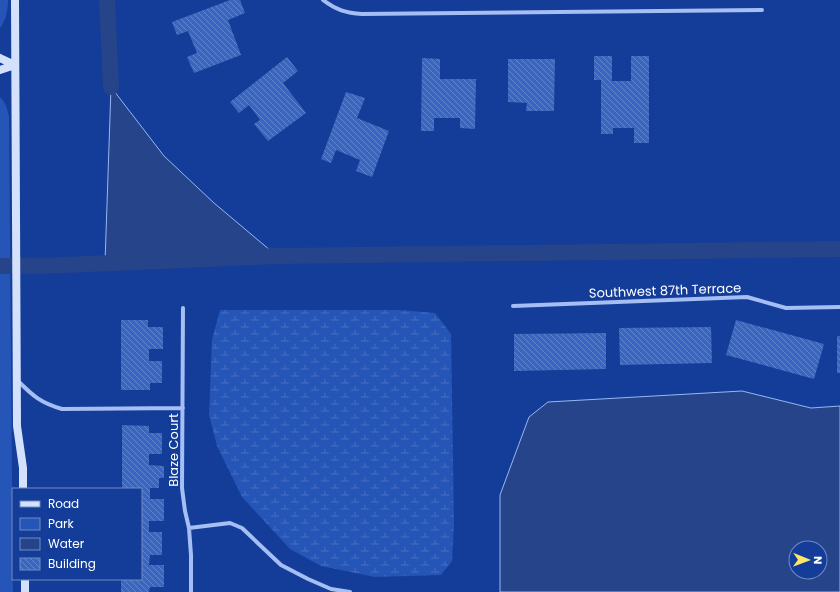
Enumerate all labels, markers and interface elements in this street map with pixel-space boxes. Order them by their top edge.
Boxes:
street label: Southwest 87th Terrace [589,278,741,303]
street label: Blaze Court [164,413,183,487]
legend [12,488,142,580]
text: Road [48,495,79,512]
text: Park [48,515,75,532]
text: Water [48,535,85,552]
north arrow [788,540,828,580]
text: Building [48,555,96,572]
text: N [810,556,826,564]

